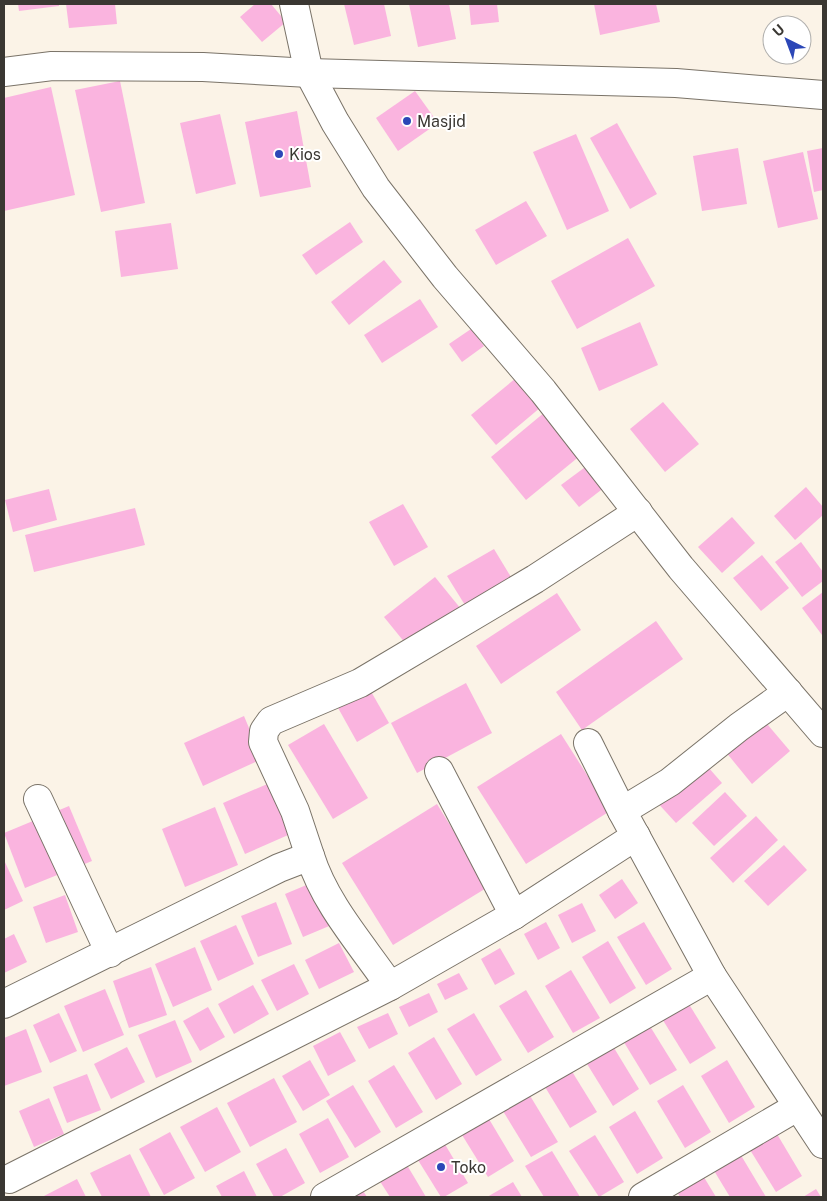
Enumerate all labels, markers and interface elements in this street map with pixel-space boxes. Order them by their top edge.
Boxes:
north arrow [762,15,812,65]
text: U [769,21,787,40]
place label: Masjid [417,112,466,131]
marker: Masjid [401,115,413,127]
place label: Kios [289,145,321,164]
marker: Kios [273,148,285,160]
place label: Toko [451,1158,486,1177]
marker: Toko [435,1161,447,1173]

